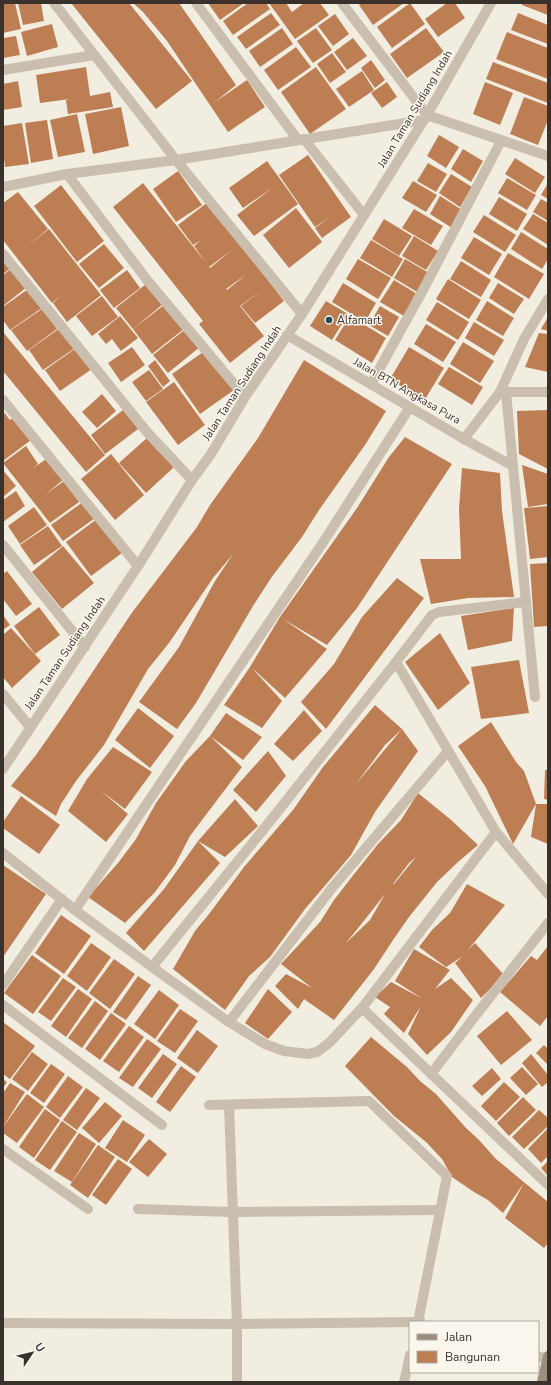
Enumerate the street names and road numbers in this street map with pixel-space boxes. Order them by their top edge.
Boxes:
street label: Jalan Taman Sudiang Indah [373,48,456,171]
street label: Jalan Taman Sudiang Indah [199,323,285,444]
street label: Jalan BTN Angkasa Pura [350,354,463,428]
street label: Jalan Taman Sudiang Indah [21,593,109,714]

